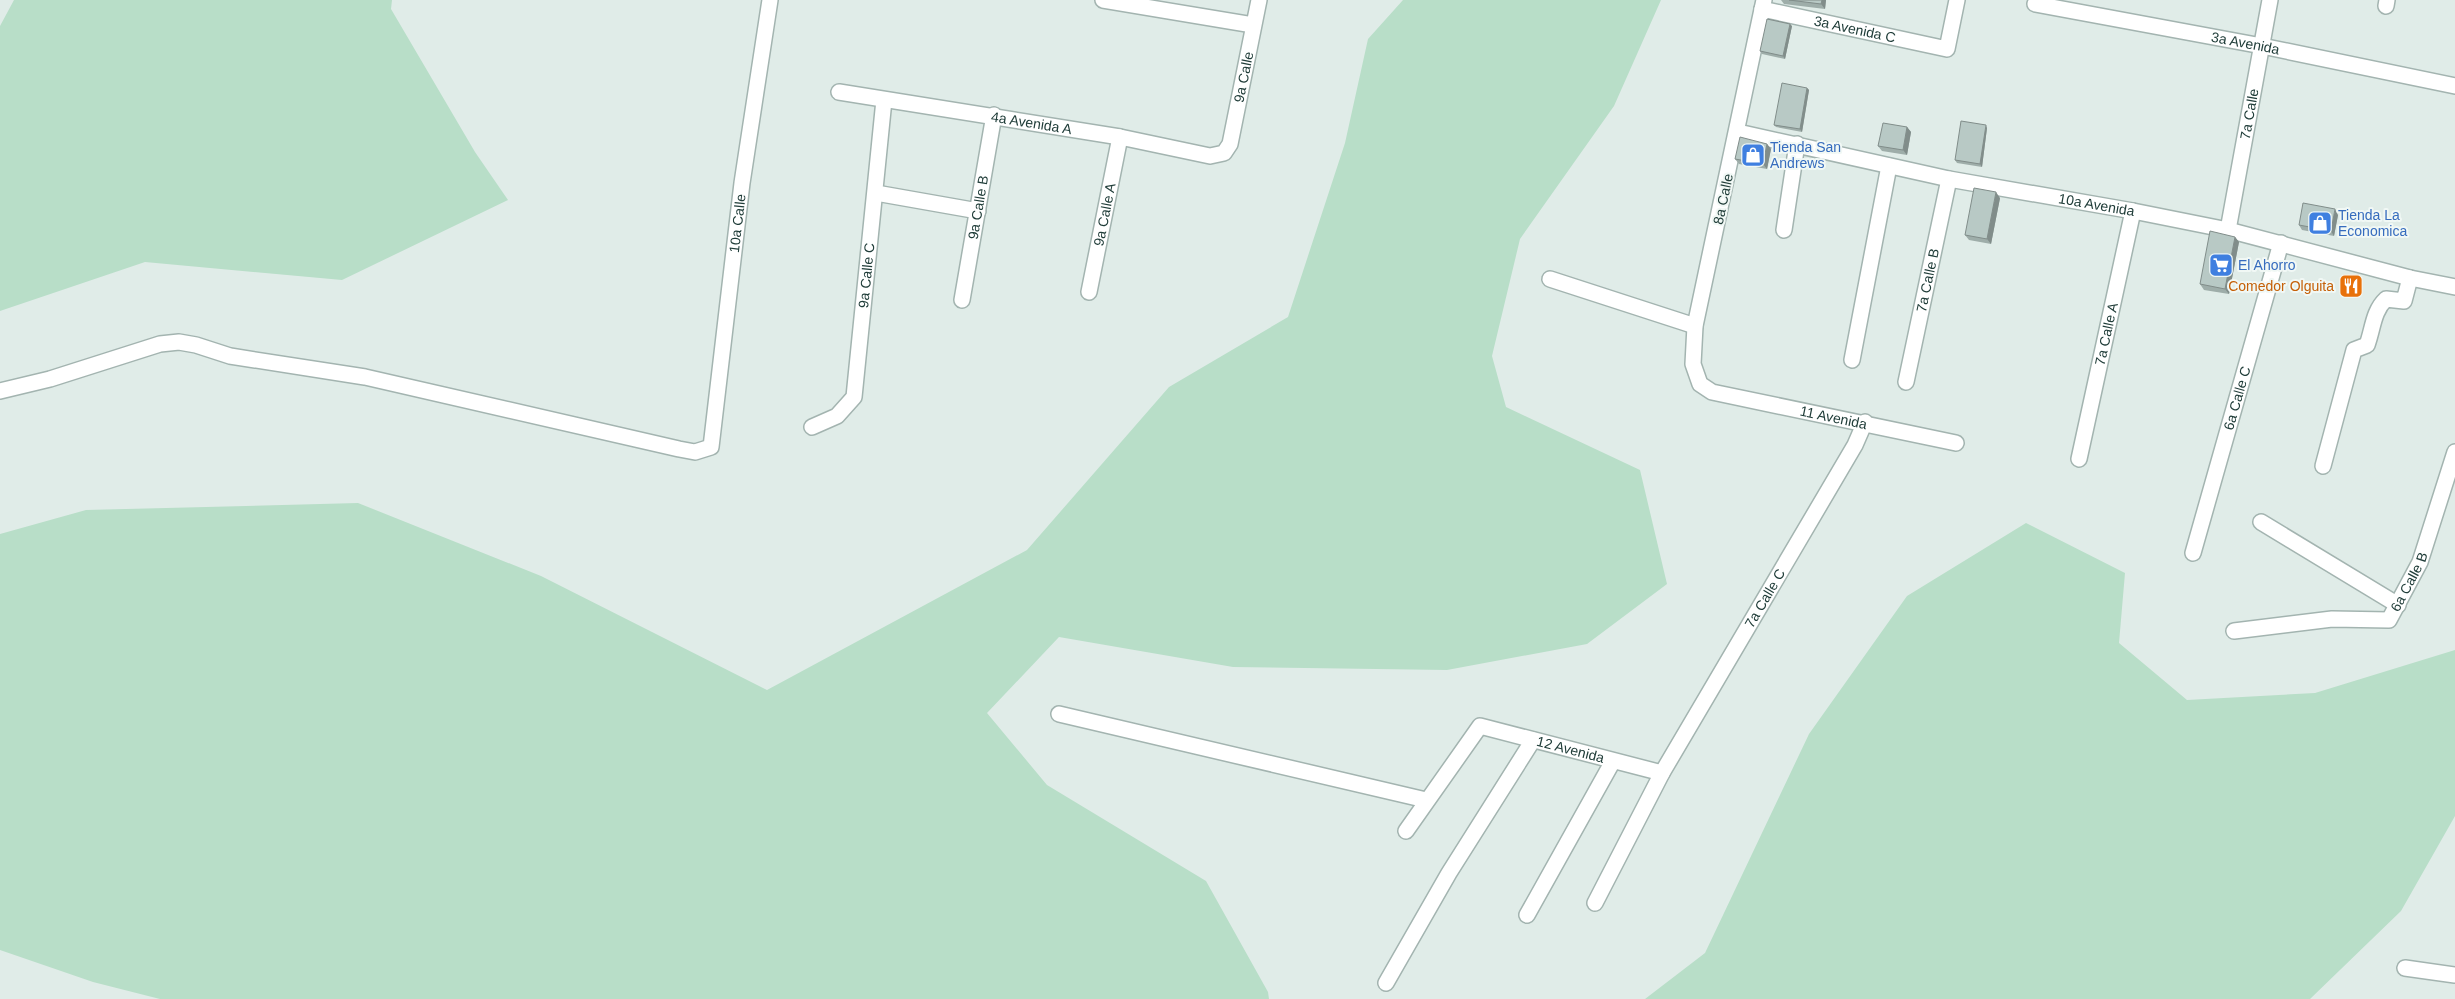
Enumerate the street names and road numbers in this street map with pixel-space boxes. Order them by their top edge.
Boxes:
street label: 3a Avenida C [1813,12,1897,46]
street label: 3a Avenida [2210,29,2281,57]
street label: 9a Calle [1231,50,1256,104]
street label: 7a Calle [2237,87,2262,141]
street label: 4a Avenida A [990,108,1074,137]
street label: 8a Calle [1710,172,1736,226]
street label: 9a Calle B [965,174,991,241]
street label: 9a Calle A [1090,181,1119,247]
street label: 10a Avenida [2057,190,2136,219]
street label: 10a Calle [726,193,749,254]
street label: 9a Calle C [855,242,878,309]
street label: 7a Calle B [1913,247,1942,314]
street label: 7a Calle A [2092,300,2121,367]
street label: 6a Calle C [2220,364,2254,432]
street label: 11 Avenida [1799,403,1869,432]
street label: 6a Calle B [2387,550,2431,614]
street label: 7a Calle C [1741,566,1788,631]
street label: 12 Avenida [1535,733,1606,766]

